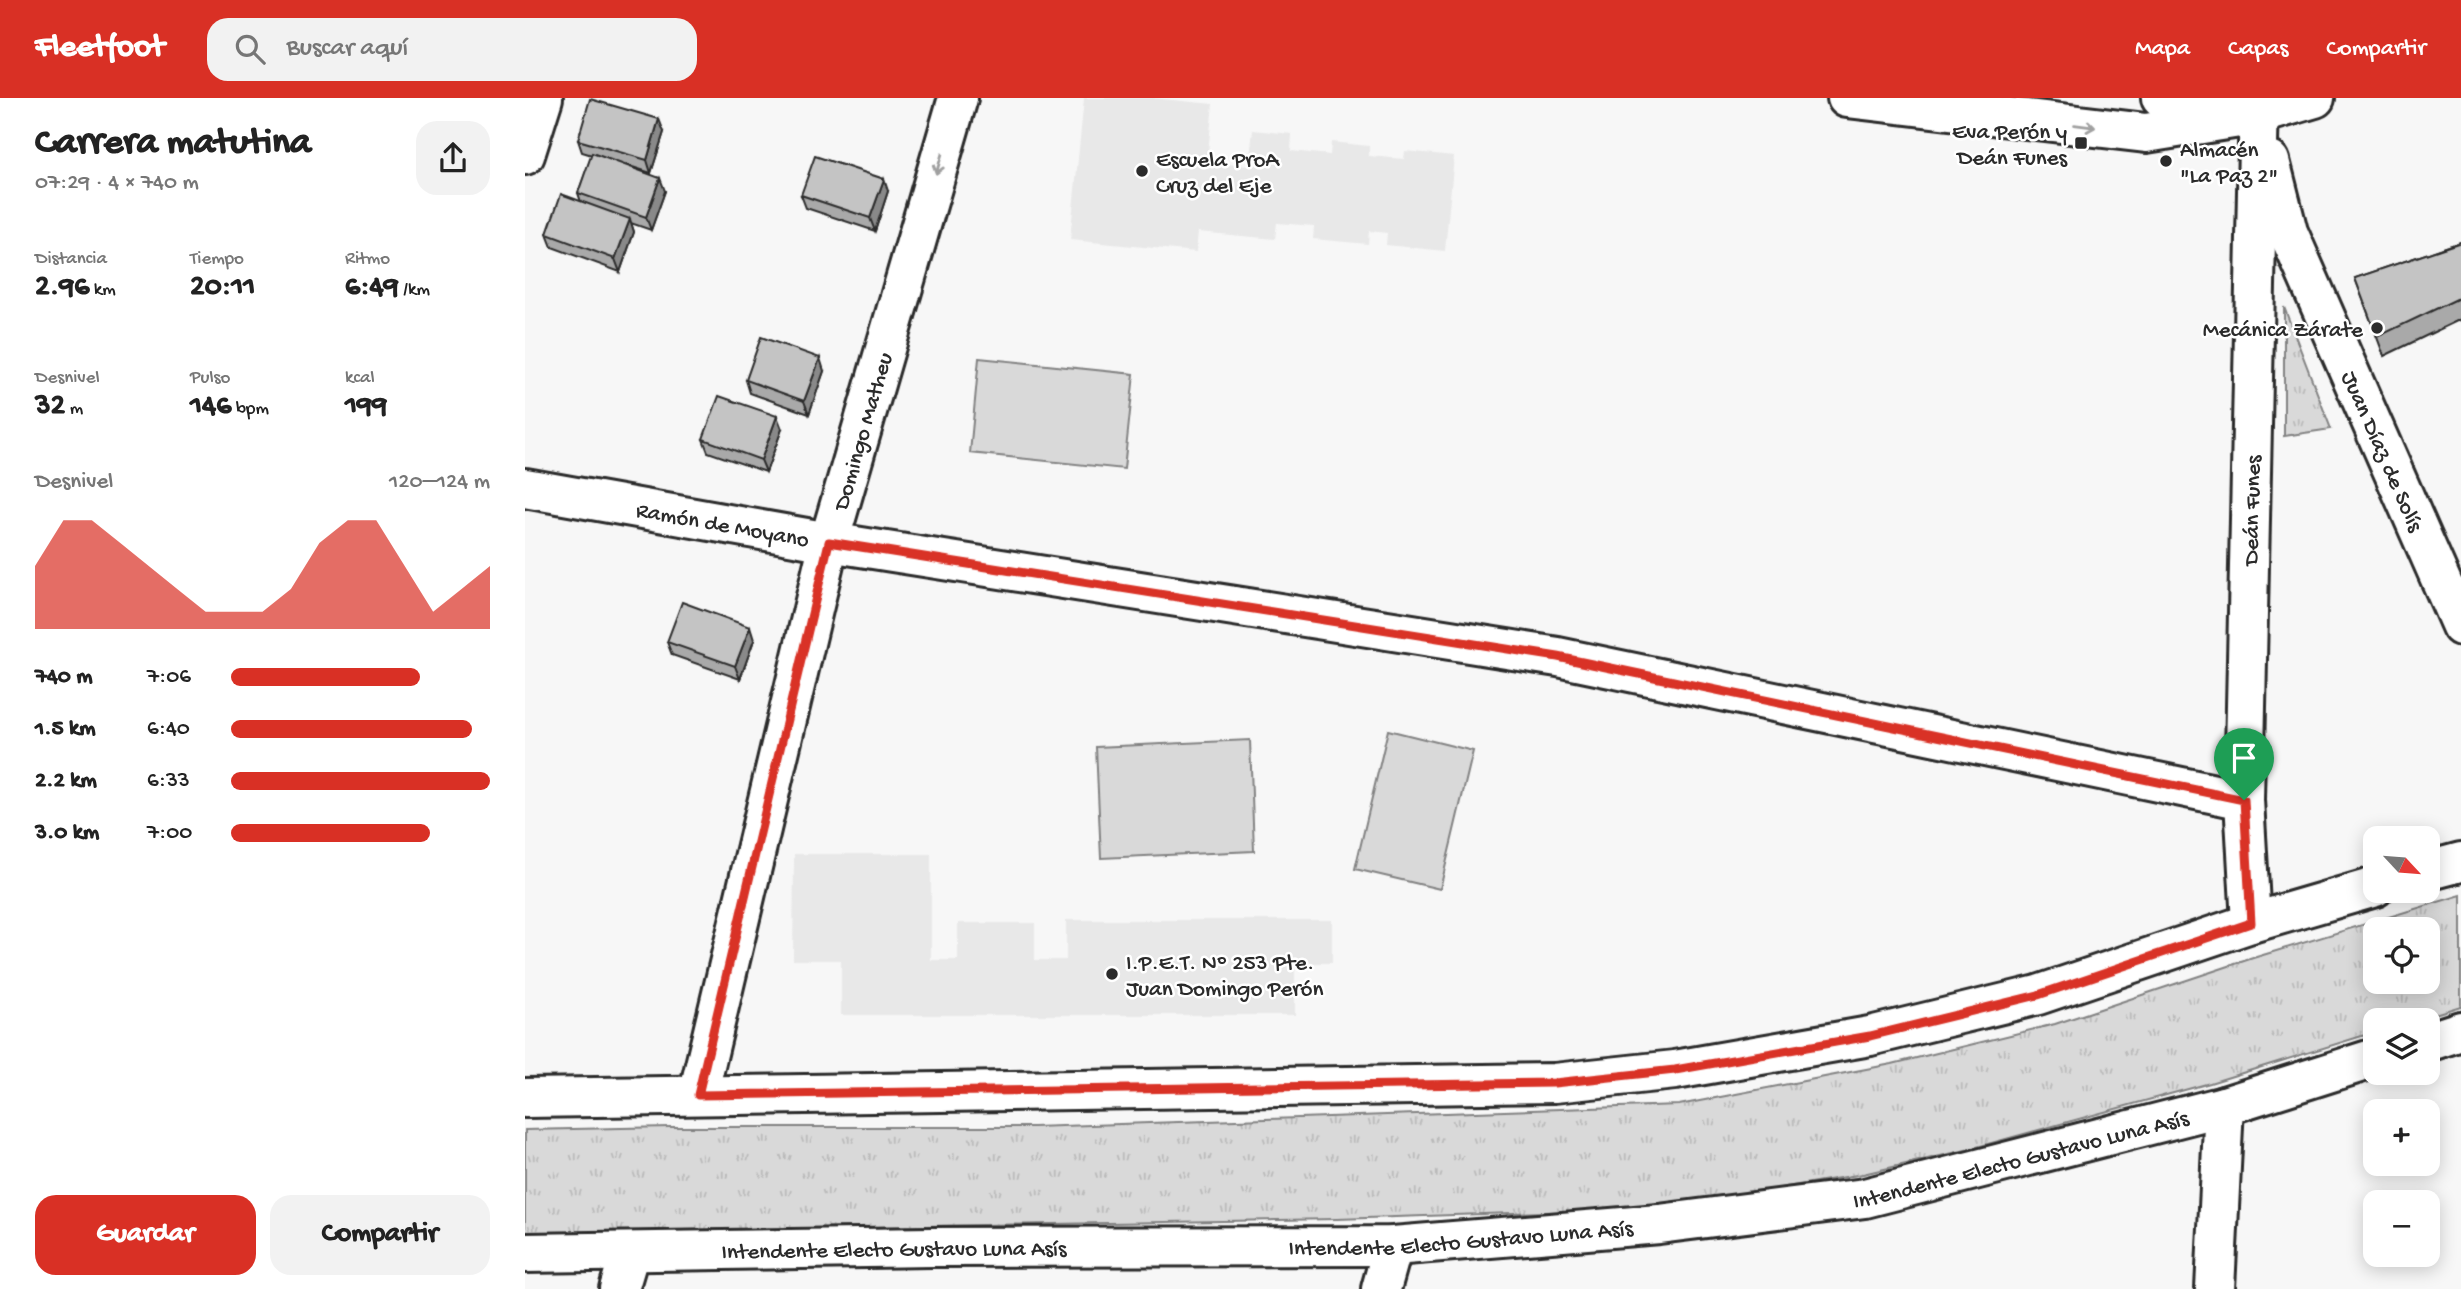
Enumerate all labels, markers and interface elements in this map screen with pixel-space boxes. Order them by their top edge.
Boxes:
search box [207,18,697,81]
text: Fleetfoot [35,30,165,68]
icon: search [231,30,269,68]
text: Buscar aquí [287,34,408,65]
text: Mapa [2135,35,2190,64]
text: Capas [2228,35,2288,64]
text: Compartir [2326,35,2426,64]
place label: Eva Perón y Deán Funes [1952,120,2068,173]
one-way arrow [2073,120,2096,133]
button: share [416,121,490,195]
text: Carrera matutina [35,122,311,166]
marker: Eva Perón y Deán Funes [2073,135,2089,151]
place label: Almacén "La Paz 2" [2180,138,2278,191]
place label: Escuela ProA Cruz del Eje [1156,148,1280,201]
one-way arrow [932,152,945,174]
marker: Almacén "La Paz 2" [2158,153,2174,169]
marker: Escuela ProA Cruz del Eje [1134,163,1150,179]
text: 07:29 · 4 × 740 m [35,170,199,197]
text: Distancia [35,248,107,271]
text: Tiempo [190,248,244,271]
text: Ritmo [345,248,390,271]
text: 2.96 [35,271,89,306]
text: 20:11 [190,271,255,306]
text: 6:49 [345,271,399,306]
text: km [89,279,116,302]
text: /km [399,279,430,302]
place label: Mecánica Zárate [2203,318,2364,345]
marker: Mecánica Zárate [2369,320,2385,336]
street label: Domingo Matheu [828,350,900,516]
text: Desnivel [35,367,100,390]
text: Pulso [190,367,230,390]
text: kcal [345,367,375,390]
street label: Juan Díaz de Solís [2334,368,2428,537]
text: 32 [35,390,65,425]
text: 146 [190,390,232,425]
text: 199 [345,390,387,425]
text: m [65,398,83,421]
text: bpm [232,398,269,421]
street label: Deán Funes [2239,455,2268,568]
text: Desnivel [35,469,113,496]
text: 120–124 m [389,469,490,496]
street label: Ramón de Moyano [634,498,811,555]
text: 740 m [35,664,93,691]
text: 7:06 [147,664,191,691]
text: 1.5 km [35,716,96,743]
text: 6:40 [147,716,190,743]
pin [2214,728,2274,800]
icon: arrive [2225,739,2263,777]
text: 2.2 km [35,768,97,795]
text: 6:33 [147,768,190,795]
text: 3.0 km [35,820,99,847]
text: 7:00 [147,820,192,847]
north arrow [2363,826,2439,903]
map controls [2363,826,2440,1267]
button: locate [2363,917,2440,994]
place label: I.P.E.T. Nº 253 Pte. Juan Domingo Perón [1126,951,1323,1004]
marker: I.P.E.T. Nº 253 Pte. Juan Domingo Perón [1104,966,1120,982]
button: layers [2363,1008,2440,1085]
button: + [2363,1099,2440,1176]
street label: Intendente Electo Gustavo Luna Asís [1852,1106,2192,1216]
button: − [2363,1190,2440,1267]
button: Guardar [35,1195,256,1275]
button: Compartir [270,1195,490,1275]
street label: Intendente Electo Gustavo Luna Asís [1288,1216,1635,1263]
street label: Intendente Electo Gustavo Luna Asís [721,1237,1067,1267]

